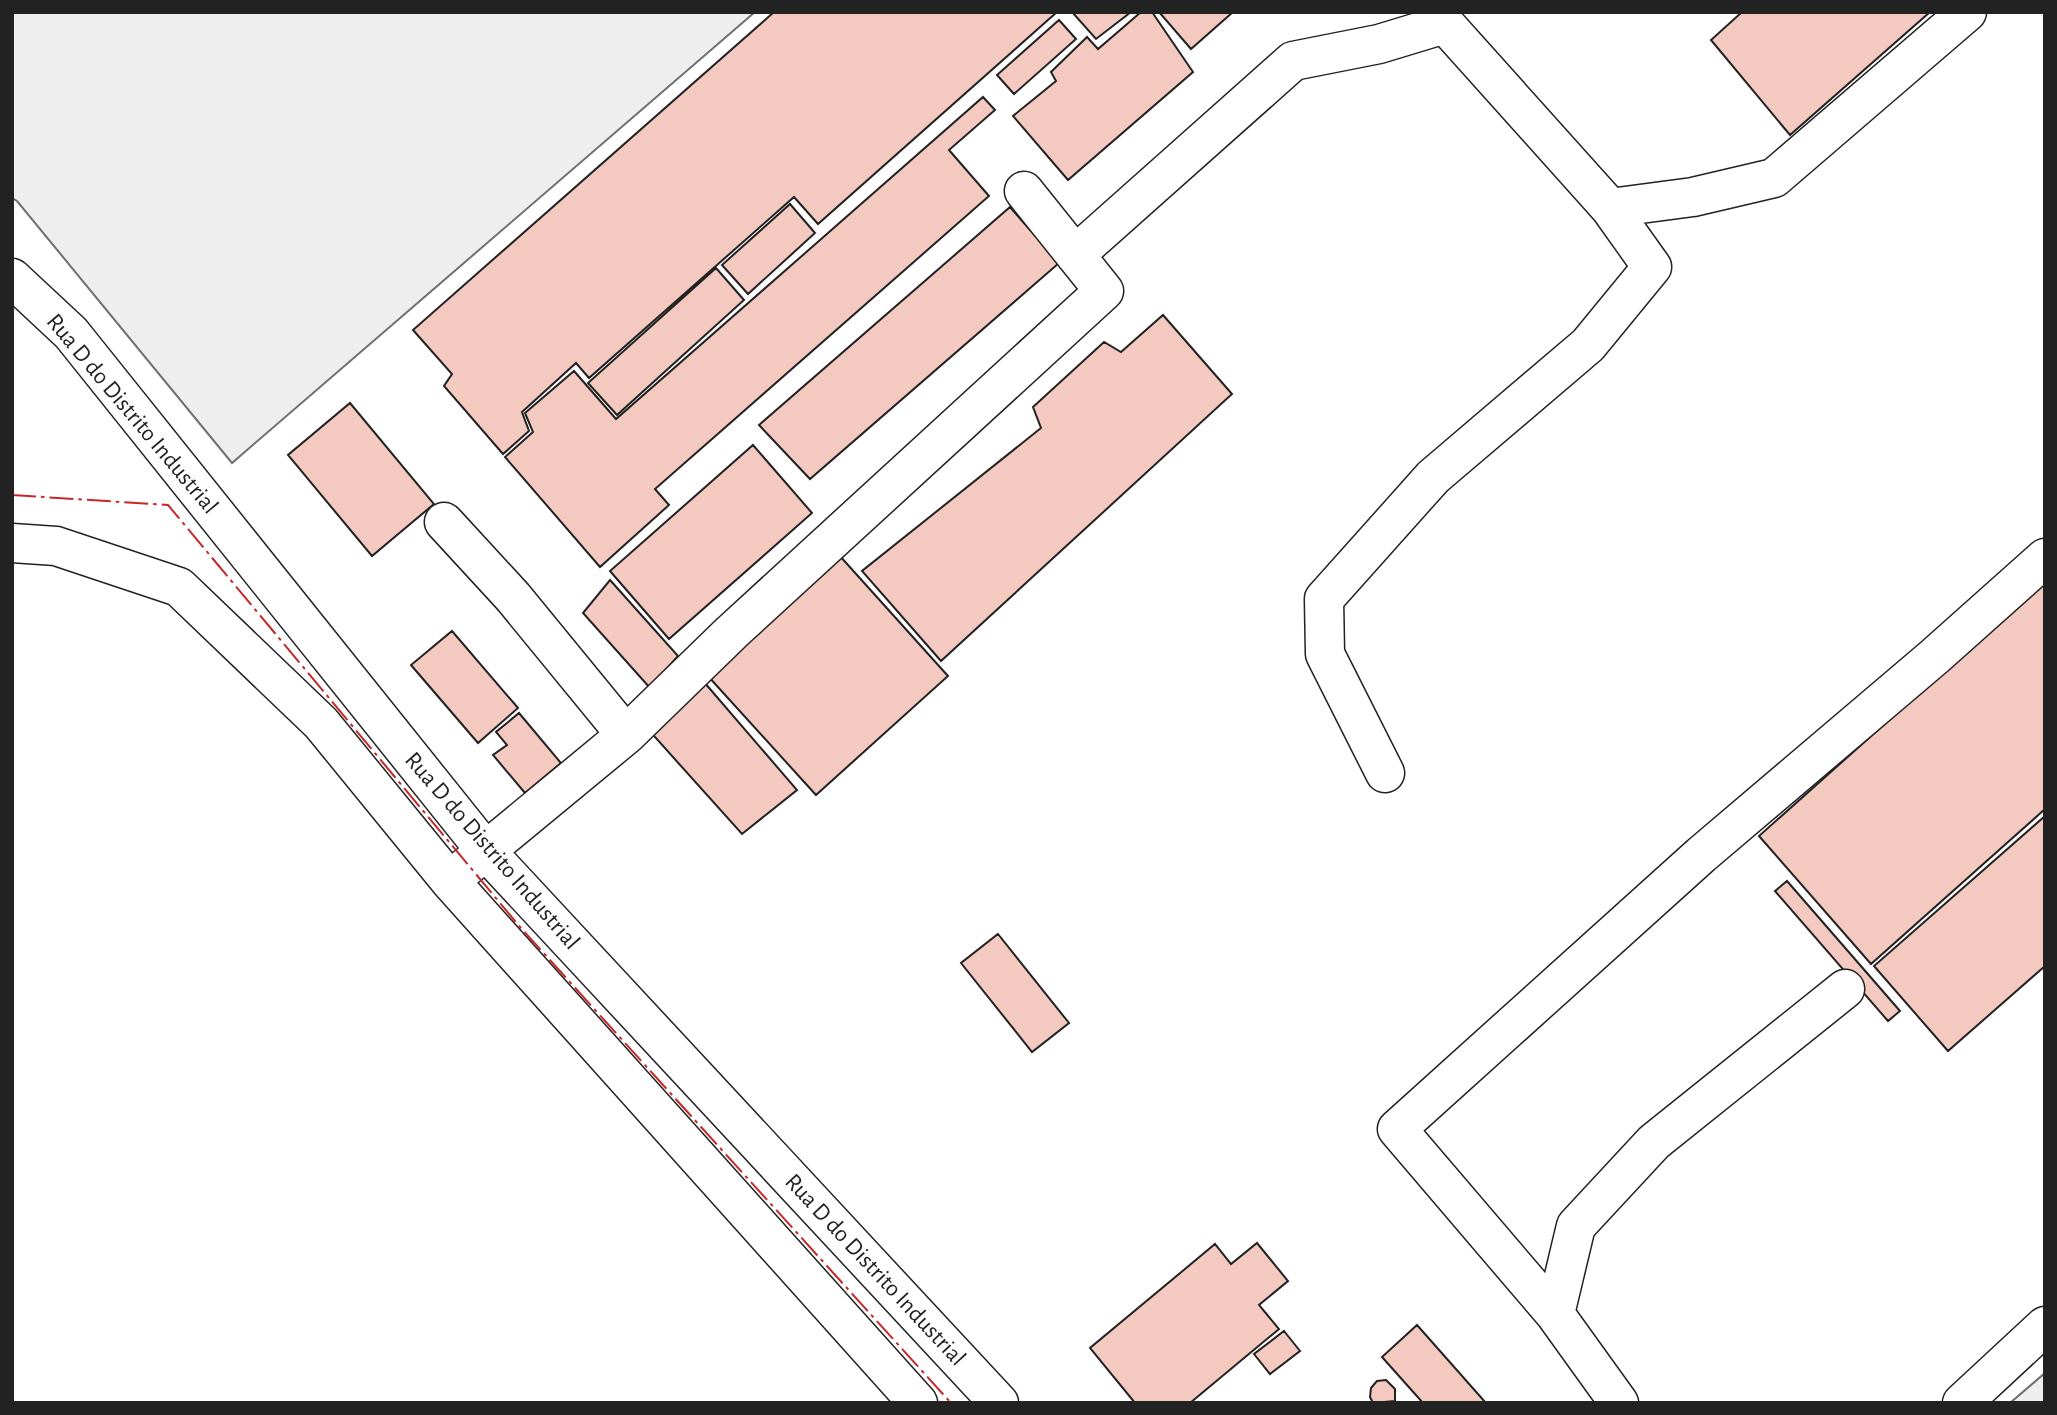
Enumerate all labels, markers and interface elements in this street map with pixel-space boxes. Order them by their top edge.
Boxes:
street label: Rua D do Distrito Industrial [42,310,222,518]
street label: Rua D do Distrito Industrial [400,748,584,954]
street label: Rua D do Distrito Industrial [780,1169,970,1371]

